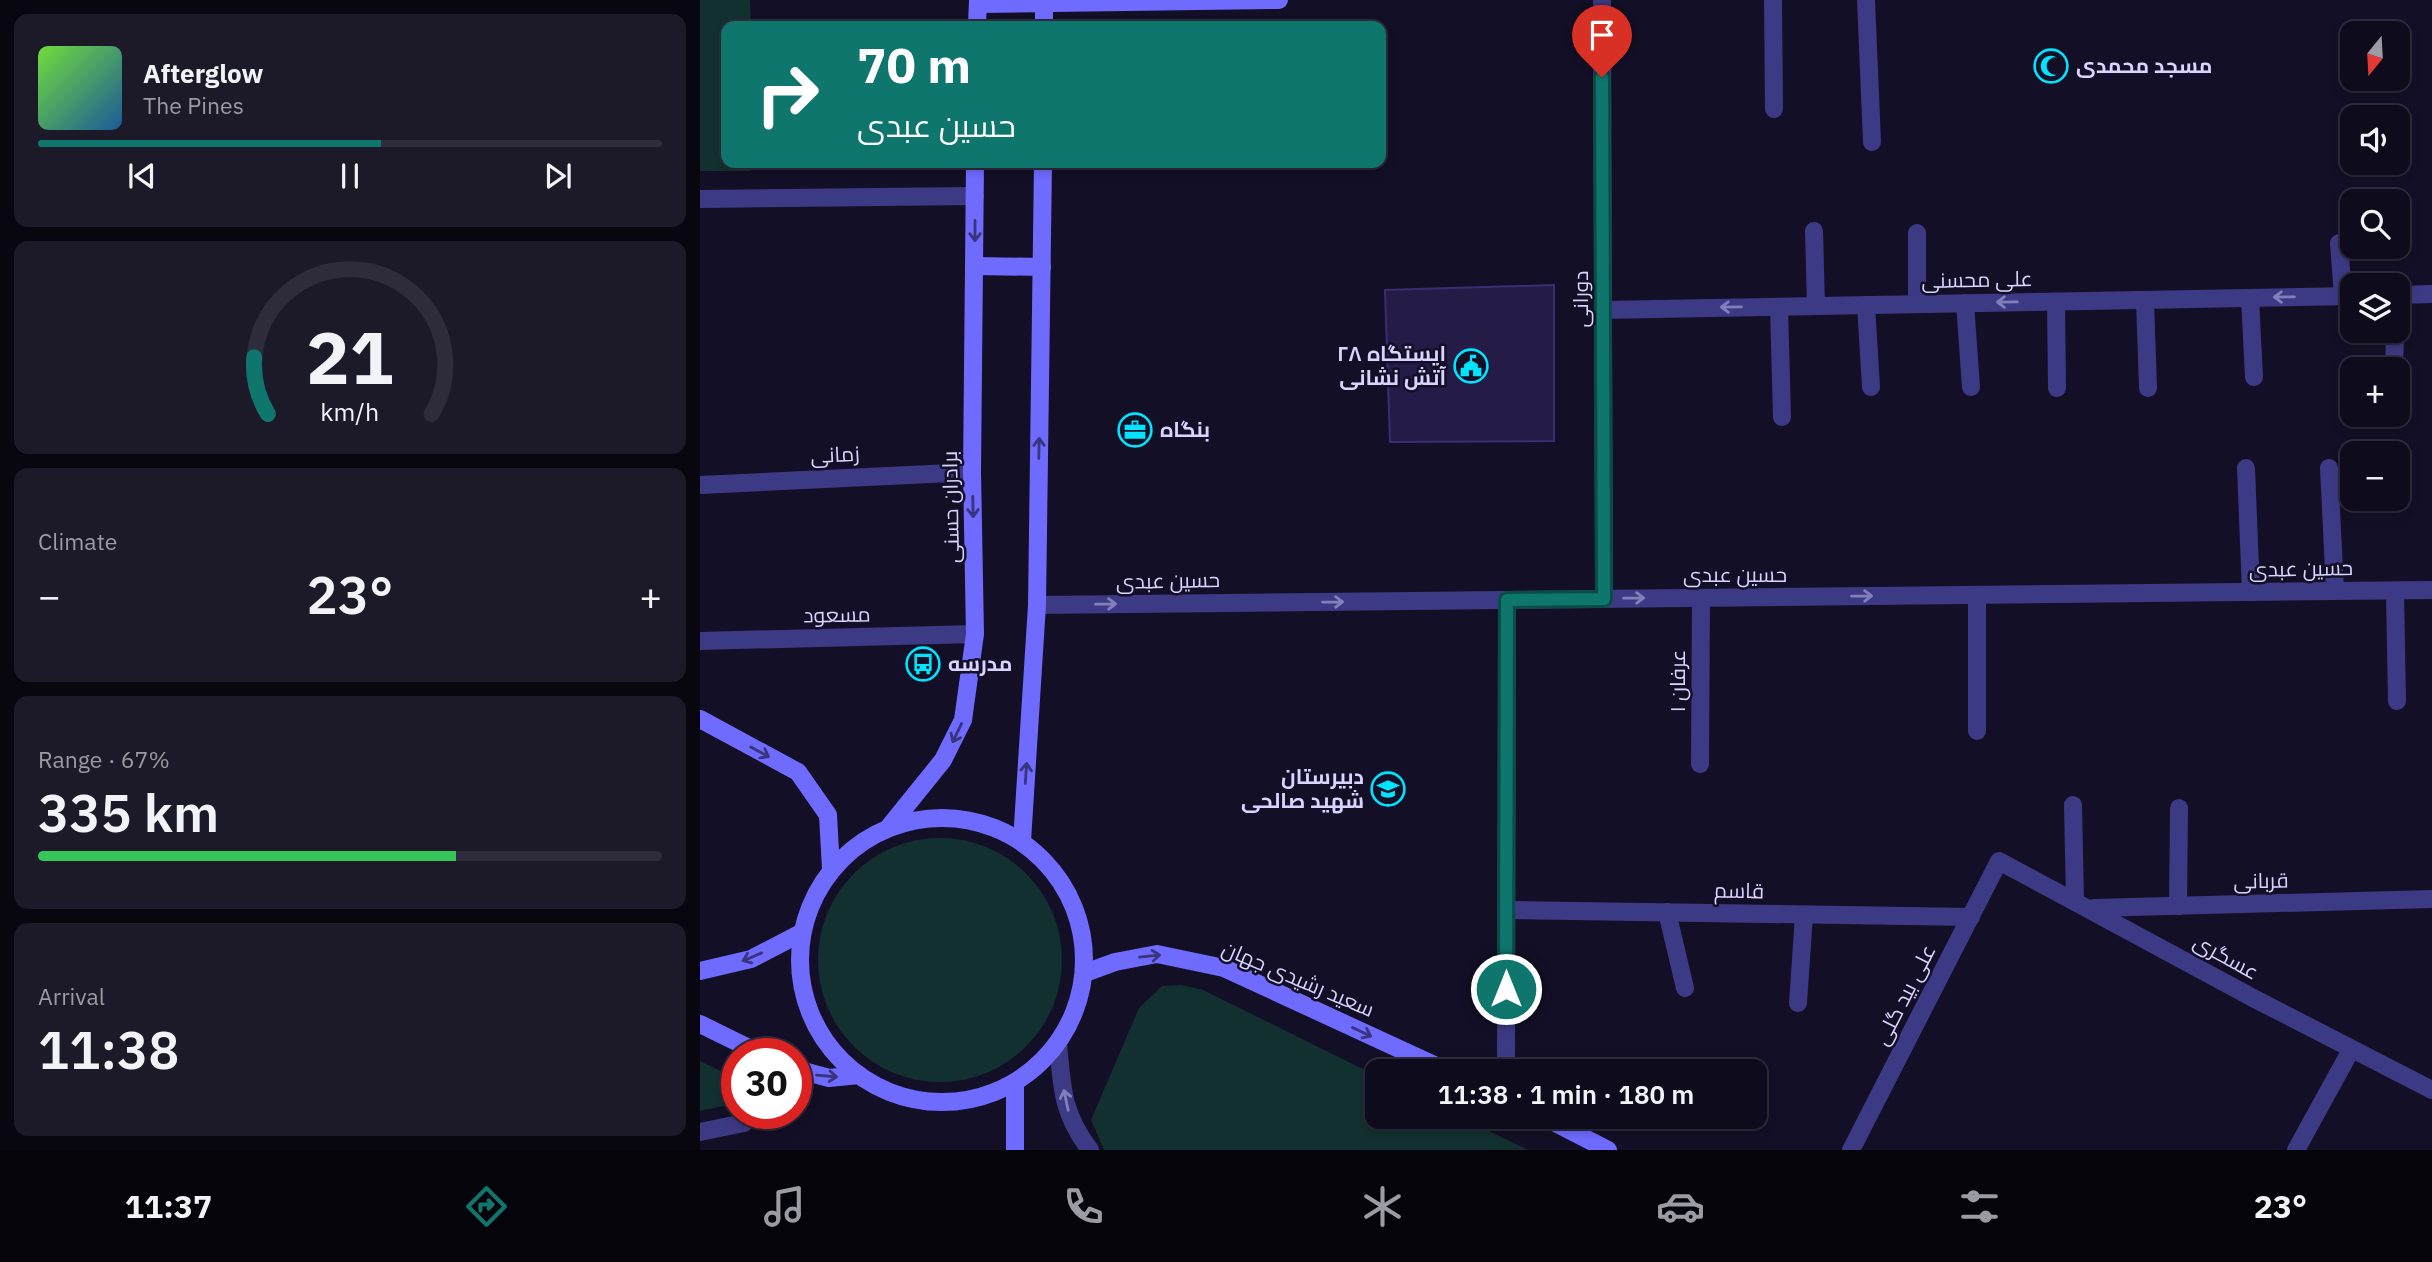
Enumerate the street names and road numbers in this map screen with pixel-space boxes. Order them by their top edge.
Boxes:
street label: علی محسنی [1921,264,2033,294]
street label: دورانی [1566,271,1594,327]
street label: زمانی [810,439,860,469]
street label: برادران حسنی [935,451,965,563]
street label: حسین عبدی [2249,553,2353,583]
street label: حسین عبدی [1683,560,1787,588]
street label: حسین عبدی [1116,565,1220,595]
street label: مسعود [803,599,871,629]
street label: عرفان ۱ [1663,649,1691,713]
street label: قربانی [2233,866,2289,894]
street label: قاسم [1714,876,1764,905]
street label: عسگری [2189,927,2264,985]
street label: سعید رشیدی جهان [1218,933,1379,1023]
street label: علی بید گلی [1867,939,1941,1050]

